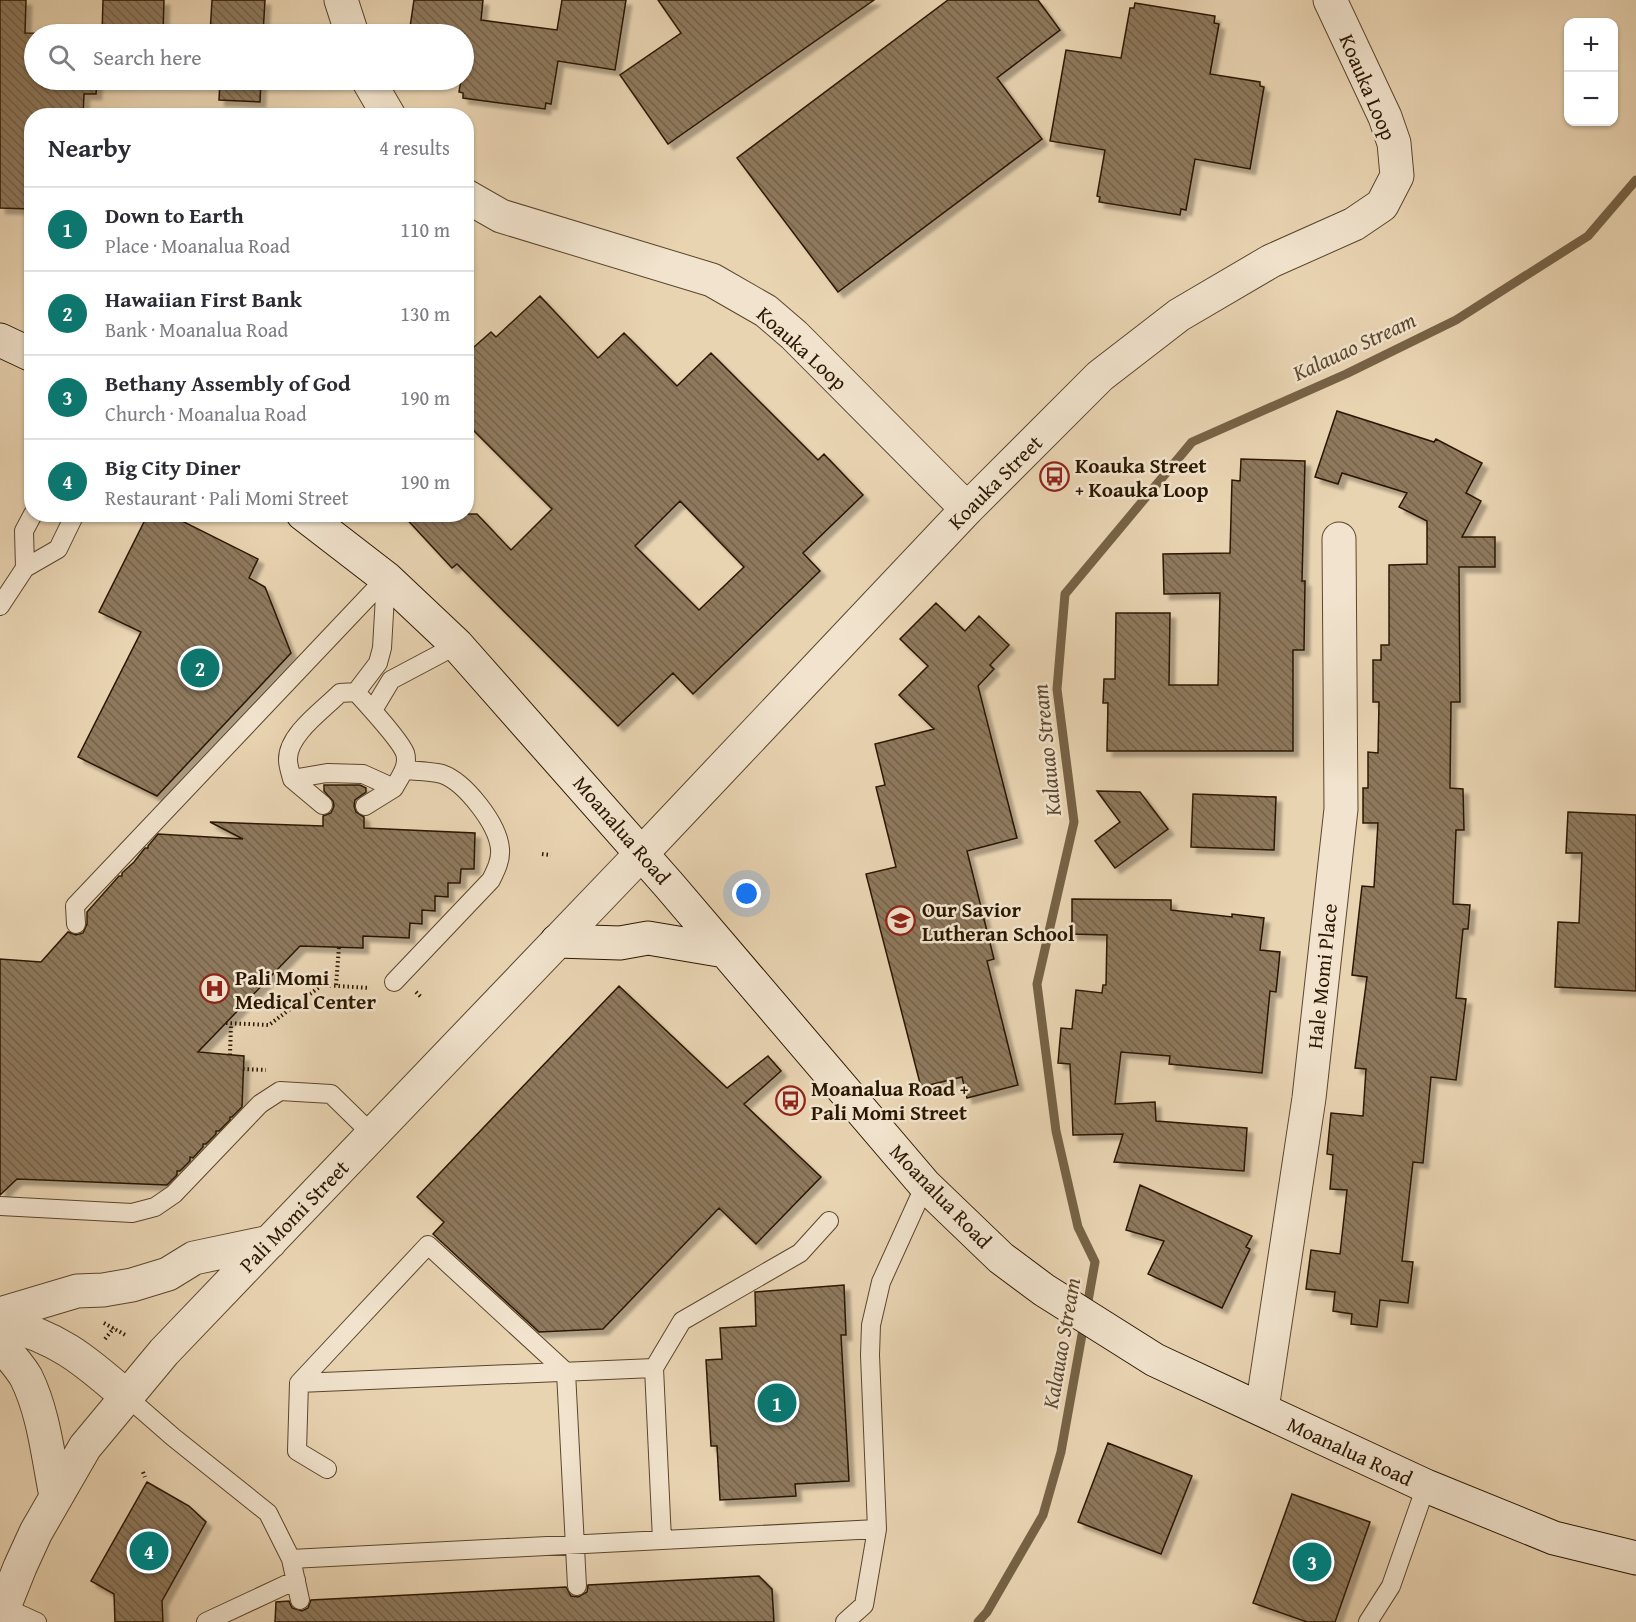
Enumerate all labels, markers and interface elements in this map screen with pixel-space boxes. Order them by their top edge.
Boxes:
map controls [1564,18,1618,126]
button: + [1564,18,1618,72]
search box [24,24,474,90]
street label: Koauka Loop [1332,29,1404,145]
icon: search [45,41,78,74]
text: Search here [93,41,202,73]
button: − [1564,72,1618,126]
text: Nearby [48,128,131,167]
text: 4 results [379,133,450,162]
text: Down to Earth [105,199,244,231]
text: 1 [62,215,73,244]
text: 110 m [400,215,450,244]
text: Place · Moanalua Road [105,231,290,260]
text: Hawaiian First Bank [105,283,302,315]
text: 2 [62,299,73,328]
text: 130 m [400,299,450,328]
street label: Koauka Loop [750,299,854,397]
water label: Kalauao Stream [1286,303,1421,389]
text: Bank · Moanalua Road [105,315,288,344]
text: Bethany Assembly of God [105,367,351,399]
text: 3 [62,383,73,412]
text: 190 m [400,383,450,412]
text: Church · Moanalua Road [105,399,307,428]
street label: Koauka Street [941,427,1050,536]
place label: Koauka Street + Koauka Loop [1075,450,1208,505]
text: Big City Diner [105,451,241,483]
bus stop icon: Koauka Street + Koauka Loop [1038,461,1070,493]
text: 4 [62,467,73,496]
text: 190 m [400,467,450,496]
text: Restaurant · Pali Momi Street [105,483,349,512]
pin: 2 [180,646,220,690]
water label: Kalauao Stream [1023,682,1069,819]
street label: Moanalua Road [566,769,679,892]
your location [732,879,761,908]
place label: Our Savior Lutheran School [922,894,1075,949]
street label: Hale Momi Place [1299,902,1345,1050]
school or university icon: Our Savior Lutheran School [885,905,917,937]
place label: Pali Momi Medical Center [235,962,376,1017]
hospital icon: Pali Momi Medical Center [198,973,230,1005]
place label: Moanalua Road + Pali Momi Street [811,1073,969,1128]
bus stop icon: Moanalua Road + Pali Momi Street [774,1084,806,1116]
street label: Moanalua Road [883,1137,1000,1256]
street label: Pali Momi Street [232,1152,356,1279]
water label: Kalauao Stream [1034,1275,1088,1412]
pin: 1 [758,1380,796,1426]
street label: Moanalua Road [1282,1408,1419,1494]
pin: 4 [130,1528,168,1574]
pin: 3 [1292,1540,1332,1584]

